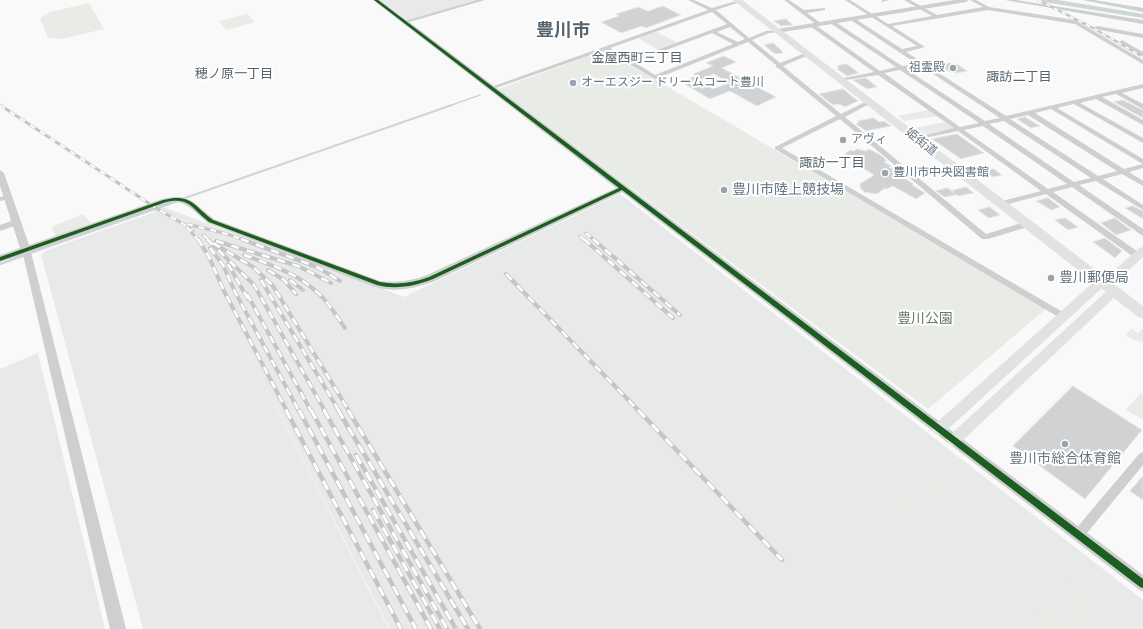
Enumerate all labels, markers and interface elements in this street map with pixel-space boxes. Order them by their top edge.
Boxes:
district label: 豊川市 [536,20,590,42]
district label: 金屋西町三丁目 [592,50,682,66]
place label: 祖霊殿 [909,61,945,75]
marker: 祖霊殿 [948,63,958,73]
district label: 穂ノ原一丁目 [195,66,273,82]
district label: 諏訪二丁目 [987,69,1051,85]
place label: オーエスジー ドリームコート豊川 [581,76,764,90]
marker: オーエスジー ドリームコート豊川 [568,78,578,88]
street label: 姫街道 [902,125,940,159]
place label: アヴィ [851,133,887,147]
marker: アヴィ [838,135,848,145]
district label: 諏訪一丁目 [800,155,864,171]
place label: 豊川市中央図書館 [893,166,989,180]
marker: 豊川市中央図書館 [880,168,890,178]
place label: 豊川市陸上競技場 [732,182,844,198]
marker: 豊川市陸上競技場 [719,185,729,195]
place label: 豊川郵便局 [1059,270,1129,286]
marker: 豊川郵便局 [1046,273,1056,283]
park label: 豊川公園 [897,311,953,327]
marker: 豊川市総合体育館 [1060,439,1070,449]
place label: 豊川市総合体育館 [1009,451,1121,467]

